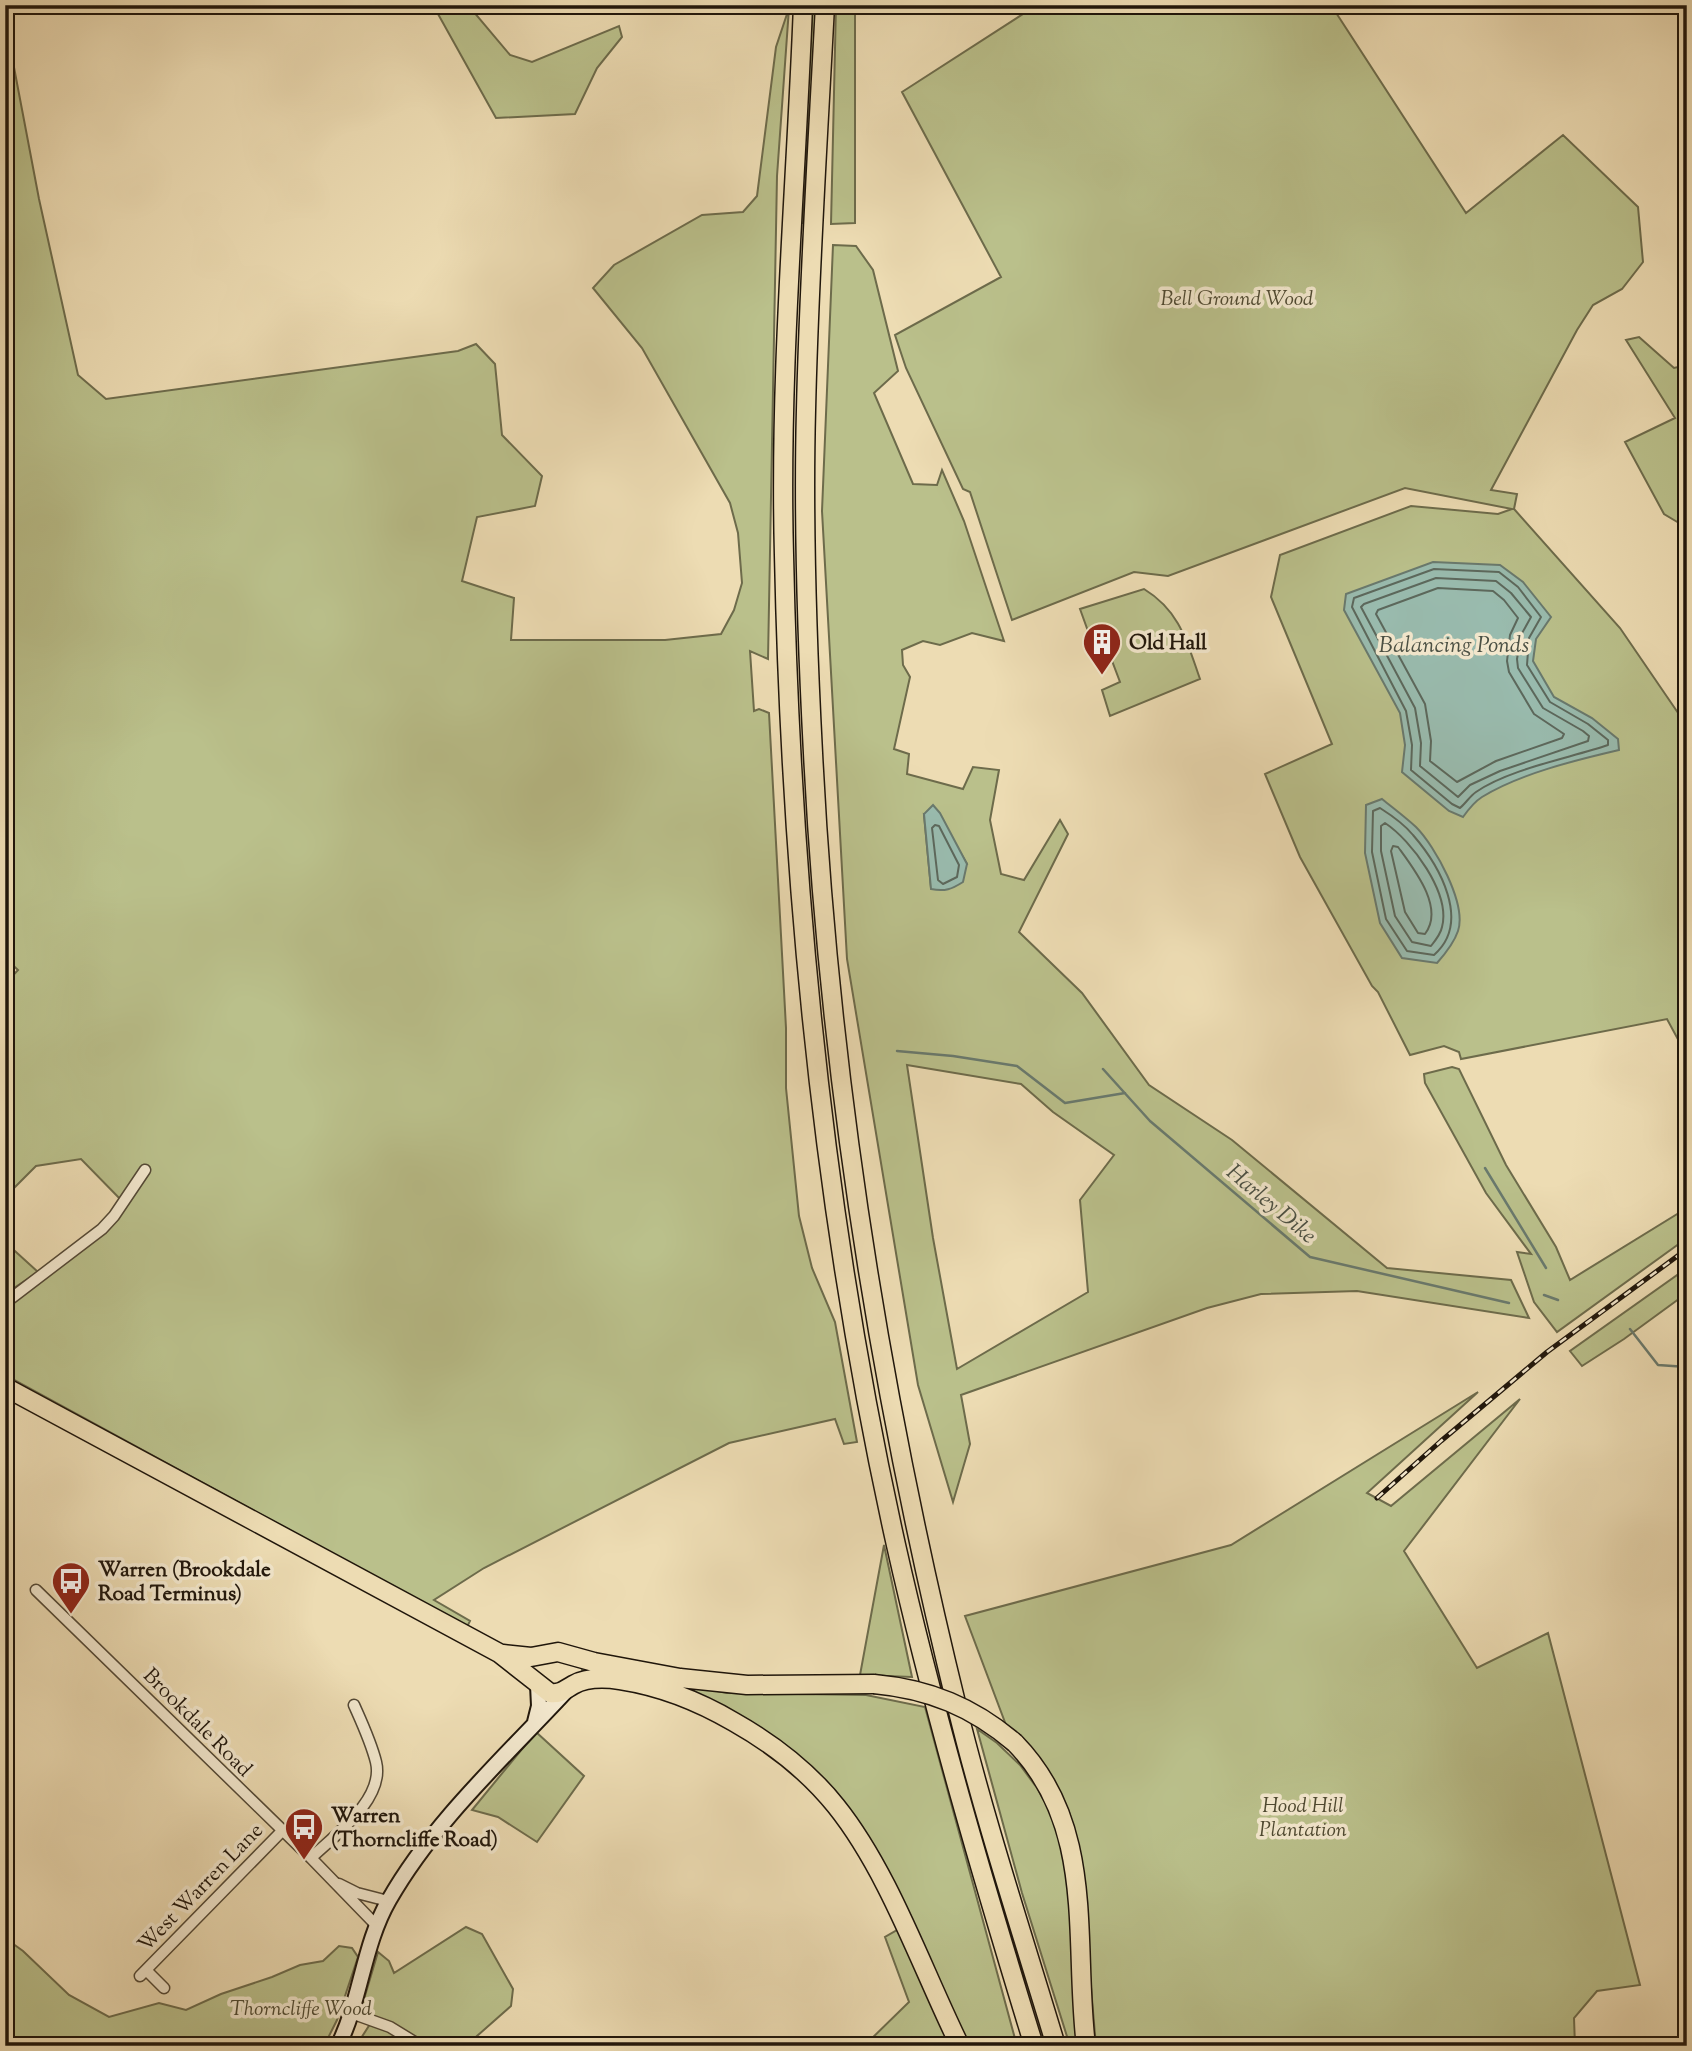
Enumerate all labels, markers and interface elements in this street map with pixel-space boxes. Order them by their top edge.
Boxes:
park label: Bell Ground Wood [1160,285,1314,315]
building icon: Old Hall [1081,621,1123,676]
place label: Old Hall [1129,629,1207,659]
water label: Balancing Ponds [1379,630,1529,663]
water label: Harley Dike [1218,1157,1323,1253]
place label: Warren (Brookdale Road Terminus) [98,1556,271,1610]
bus stop icon: Warren (Brookdale Road Terminus) [50,1560,92,1615]
street label: Brookdale Road [135,1662,258,1785]
park label: Hood Hill Plantation [1259,1792,1347,1846]
place label: Warren (Thorncliffe Road) [331,1802,498,1856]
bus stop icon: Warren (Thorncliffe Road) [283,1806,325,1861]
street label: West Warren Lane [132,1817,271,1960]
park label: Thorncliffe Wood [230,1995,373,2025]

